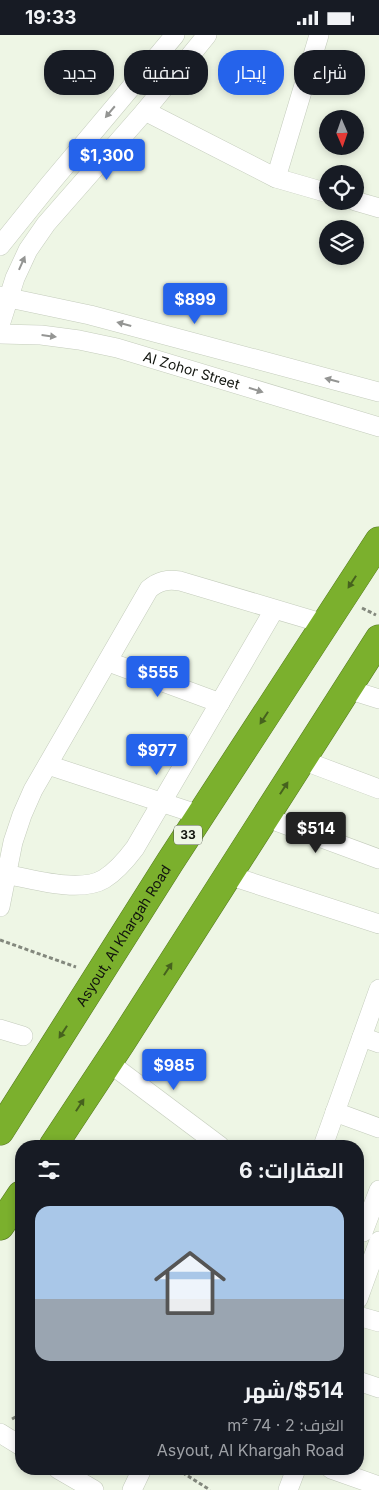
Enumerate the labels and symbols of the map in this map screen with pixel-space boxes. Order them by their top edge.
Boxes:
one-way arrow [104,106,116,118]
north arrow [319,110,364,155]
pin: $1,300 [66,139,148,181]
one-way arrow [18,256,26,270]
pin: $899 [165,283,225,325]
one-way arrow [117,320,132,328]
one-way arrow [41,332,57,340]
street label: Al Zohor Street [141,347,242,393]
one-way arrow [324,375,339,383]
one-way arrow [249,387,264,395]
one-way arrow [348,575,357,589]
pin: $555 [128,655,188,698]
one-way arrow [259,711,268,725]
pin: $977 [127,733,187,776]
one-way arrow [279,781,289,795]
pin: $514 [286,811,346,854]
road number: 33 [174,825,202,845]
street label: Asyout, Al Khargah Road [72,862,174,1009]
one-way arrow [163,962,173,976]
one-way arrow [59,1025,68,1039]
pin: $985 [144,1049,204,1091]
one-way arrow [75,1099,84,1112]

